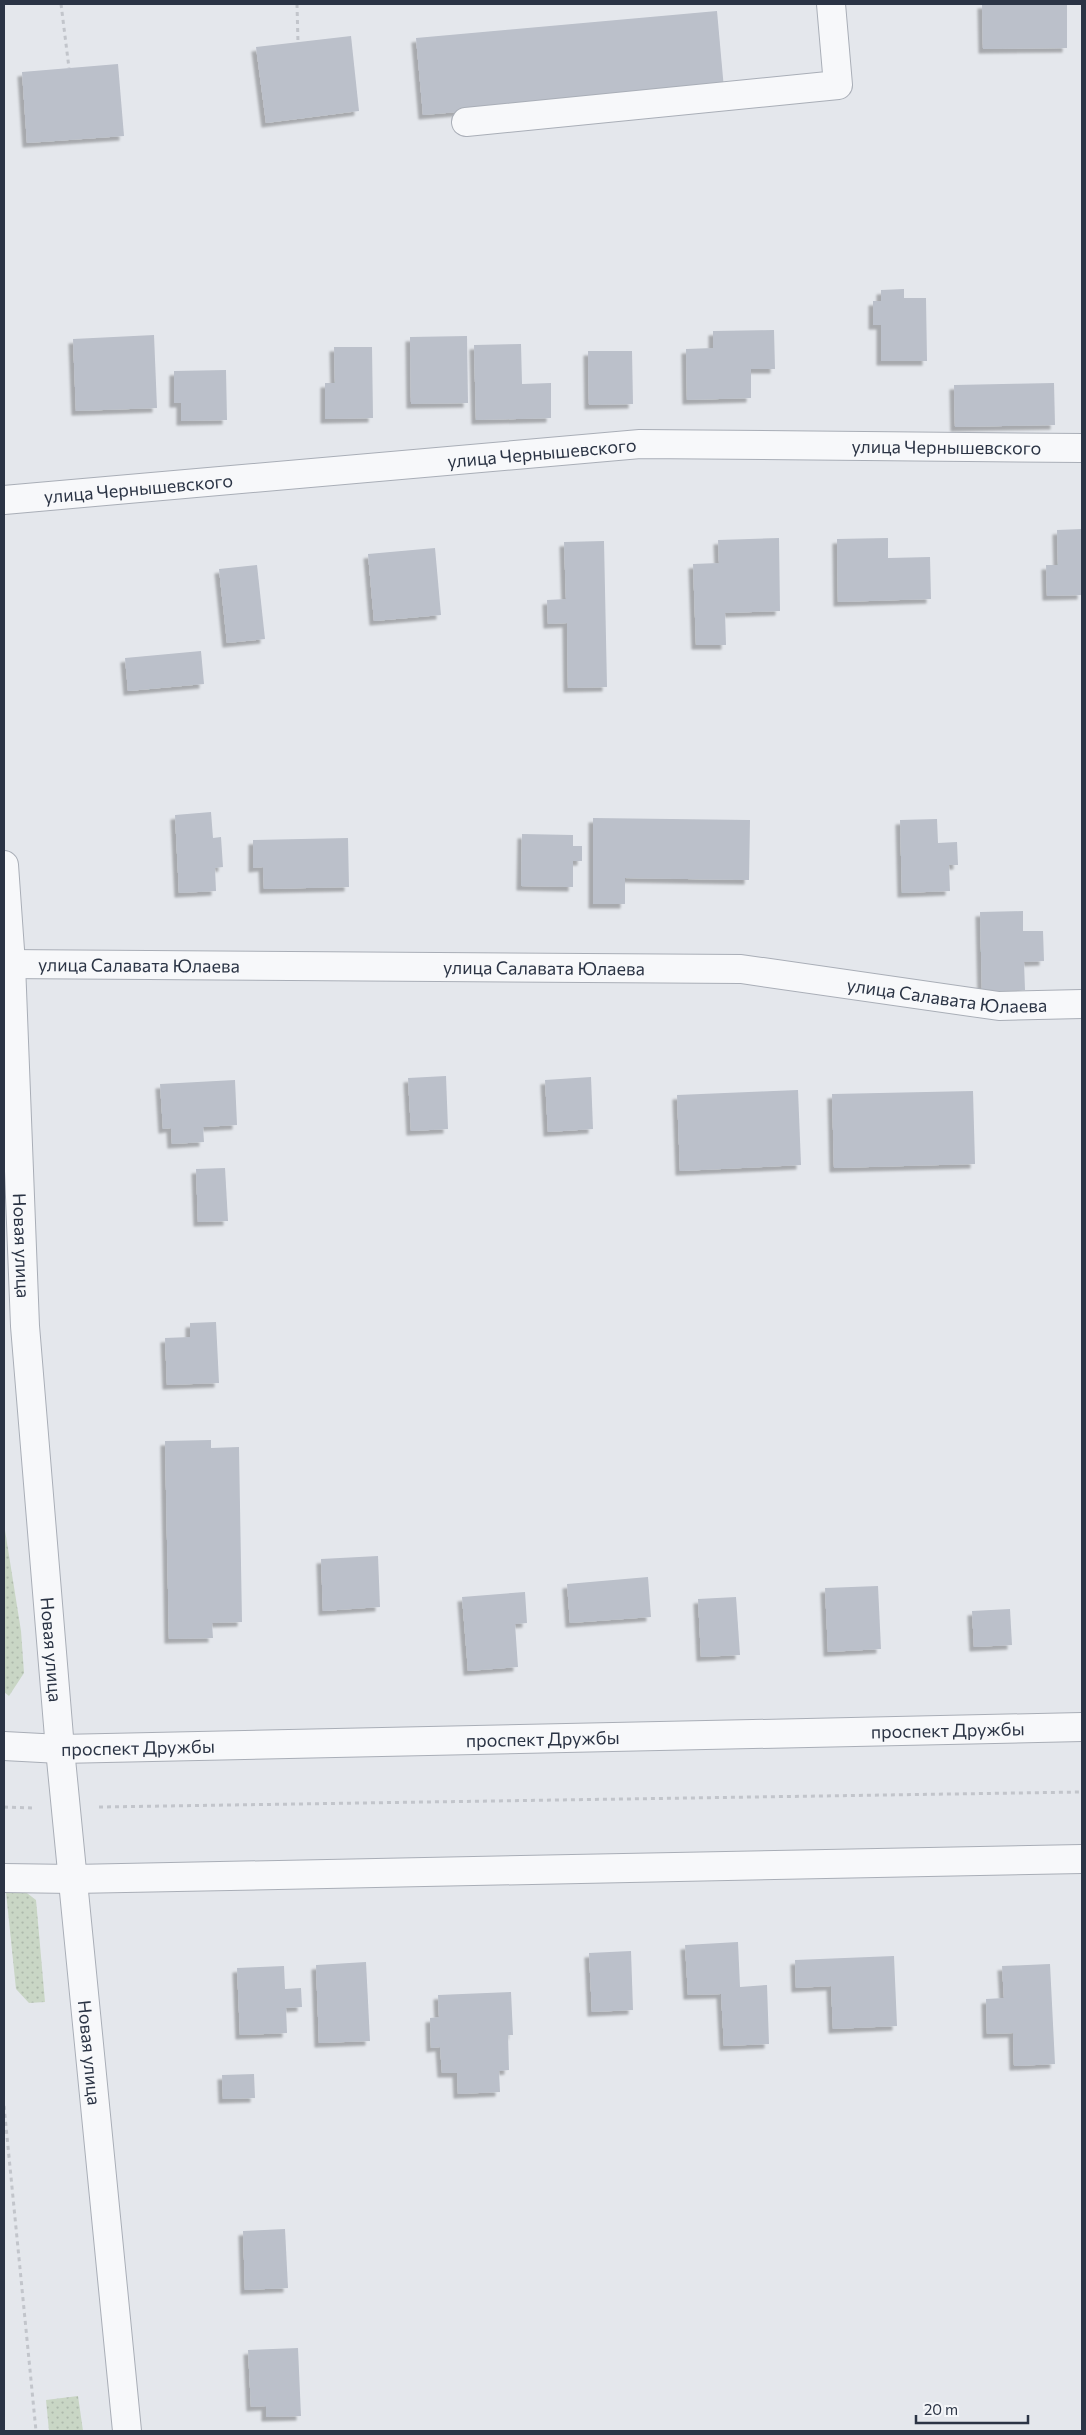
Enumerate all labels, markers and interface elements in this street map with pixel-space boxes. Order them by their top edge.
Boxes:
street label: улица Чернышевского [446,433,637,472]
street label: улица Чернышевского [852,435,1041,459]
street label: улица Чернышевского [43,469,234,507]
street label: улица Салавата Юлаева [38,953,240,977]
street label: улица Салавата Юлаева [443,956,645,979]
street label: улица Салавата Юлаева [845,973,1047,1017]
street label: Новая улица [9,1192,35,1299]
street label: Новая улица [36,1596,67,1703]
street label: проспект Дружбы [871,1717,1025,1743]
street label: проспект Дружбы [466,1726,620,1751]
street label: проспект Дружбы [61,1735,215,1760]
street label: Новая улица [74,1999,106,2106]
scale bar [916,2392,1028,2424]
text: 20 m [924,2400,958,2418]

